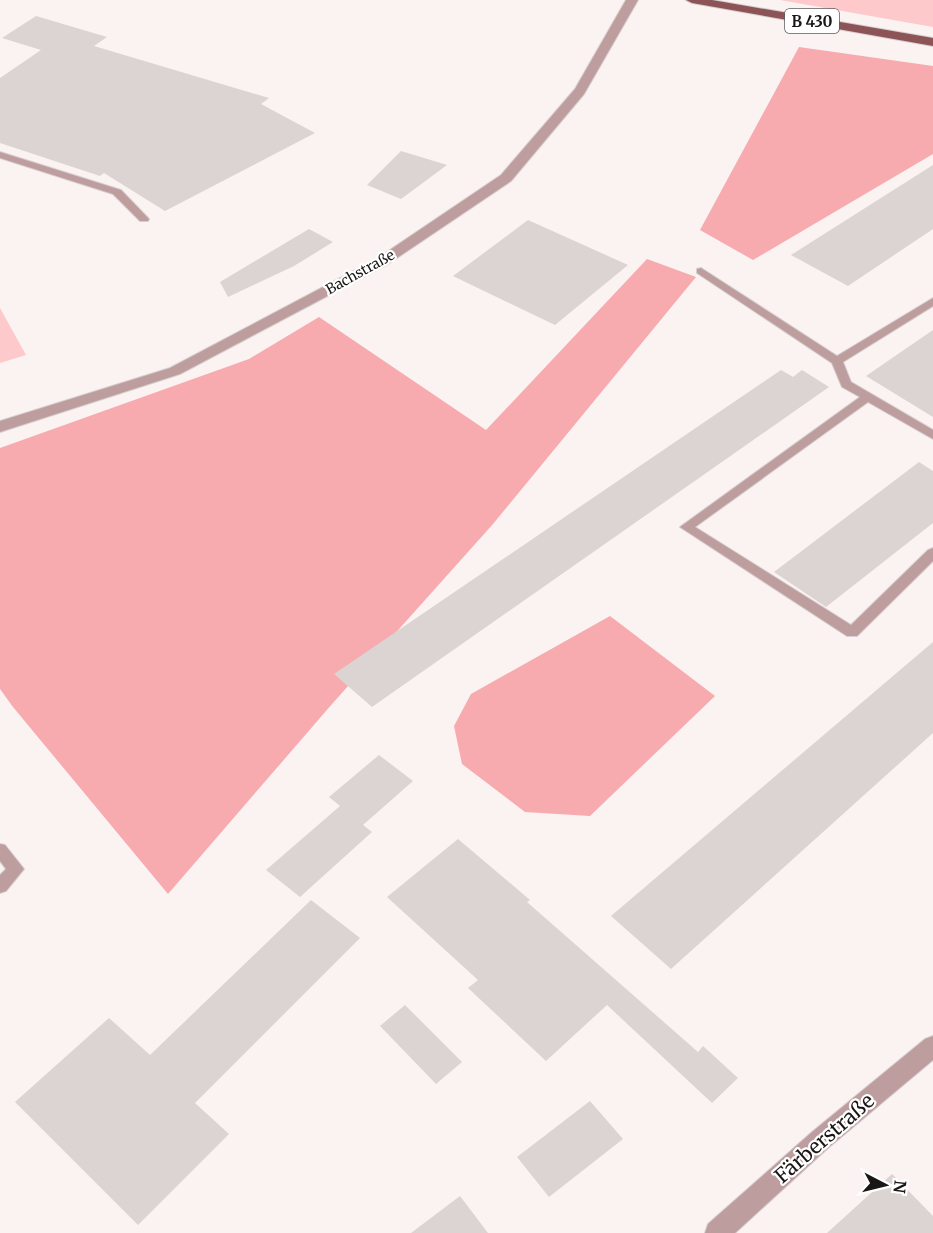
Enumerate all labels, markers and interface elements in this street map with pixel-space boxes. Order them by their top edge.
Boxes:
road number: B 430 [785,9,839,33]
street label: Bachstraße [322,246,398,298]
street label: Färberstraße [769,1088,879,1188]
north arrow [855,1155,915,1215]
text: N [889,1179,911,1195]

